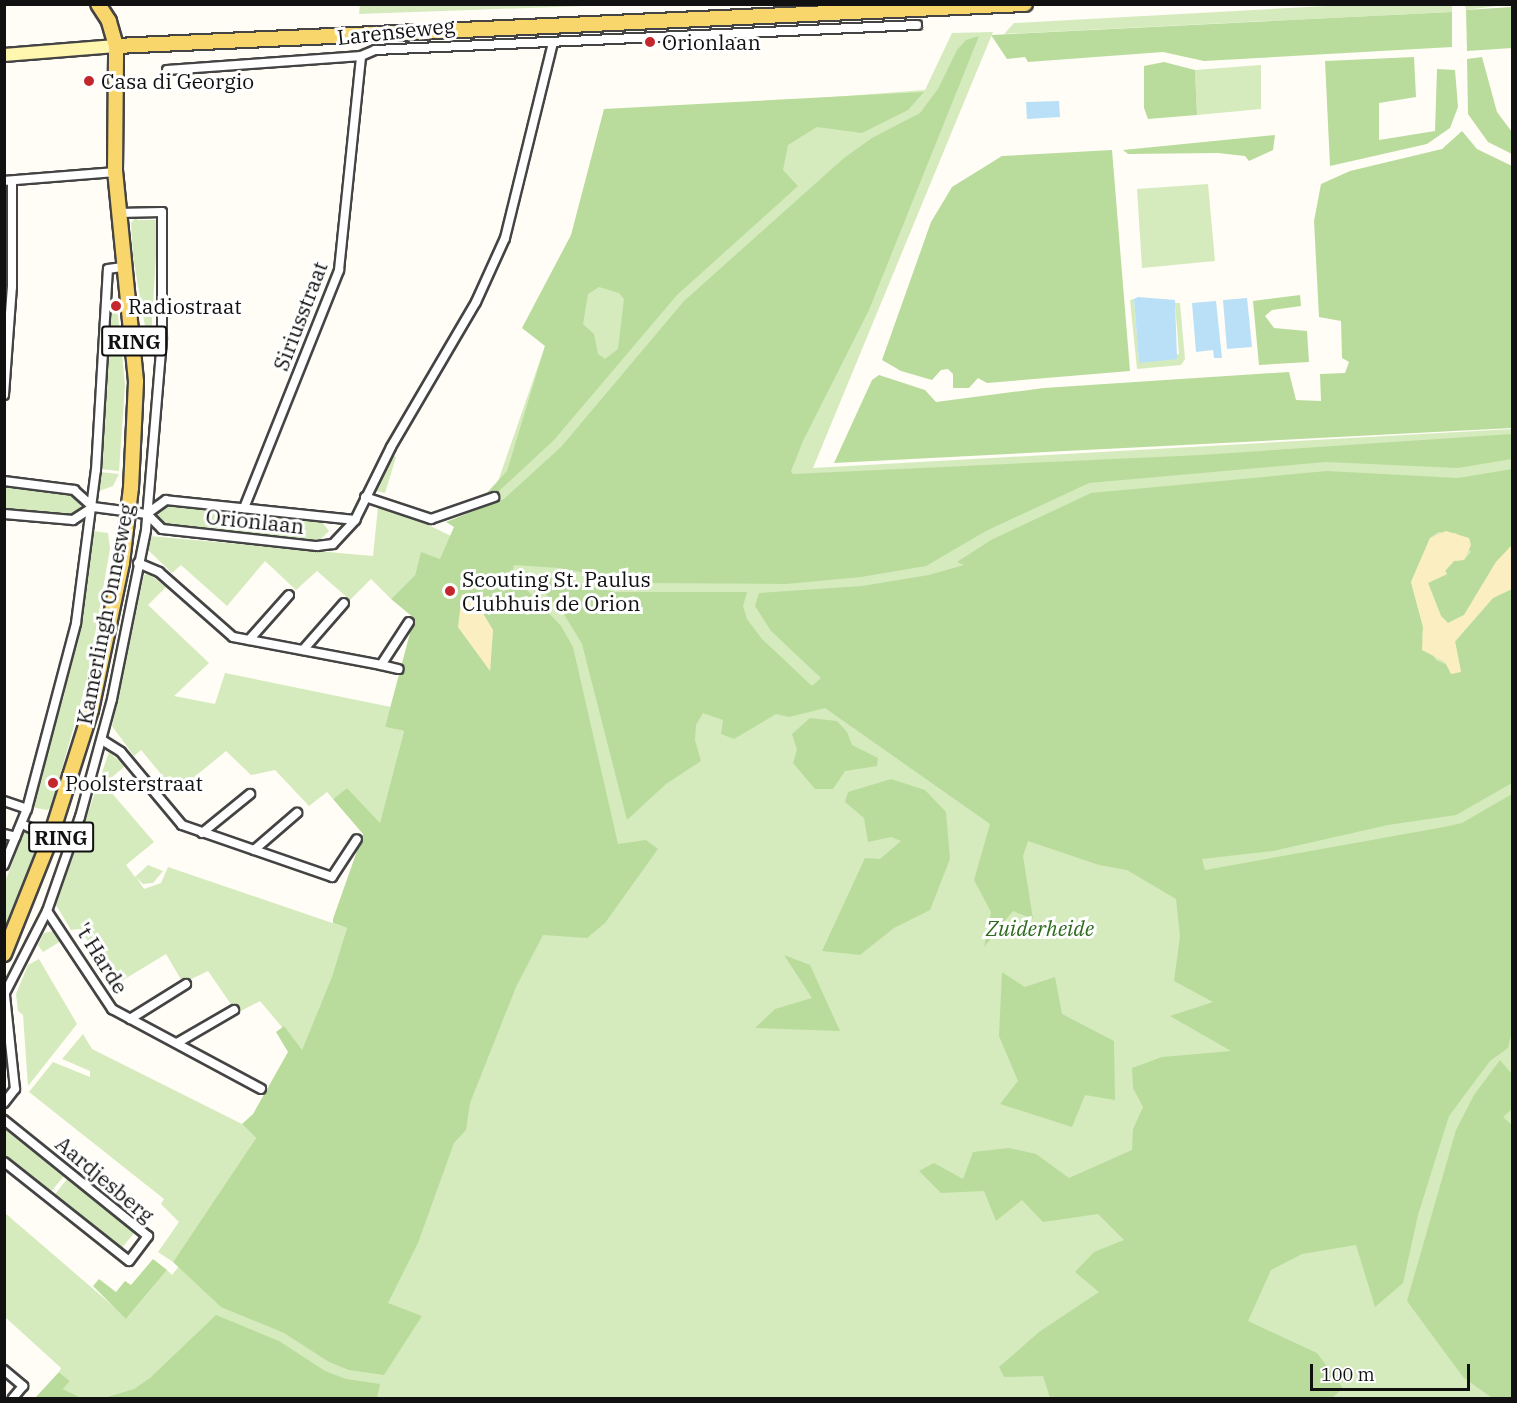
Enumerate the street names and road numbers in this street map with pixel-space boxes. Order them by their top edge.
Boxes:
street label: Larenseweg [336,12,456,50]
street label: Siriusstraat [268,258,332,374]
road number: RING [101,324,167,358]
street label: Kamerlingh Onnesweg [71,501,139,727]
street label: Orionlaan [205,503,305,539]
road number: RING [28,820,94,854]
street label: 't Harde [70,918,134,998]
street label: Aardjesberg [51,1131,159,1227]

